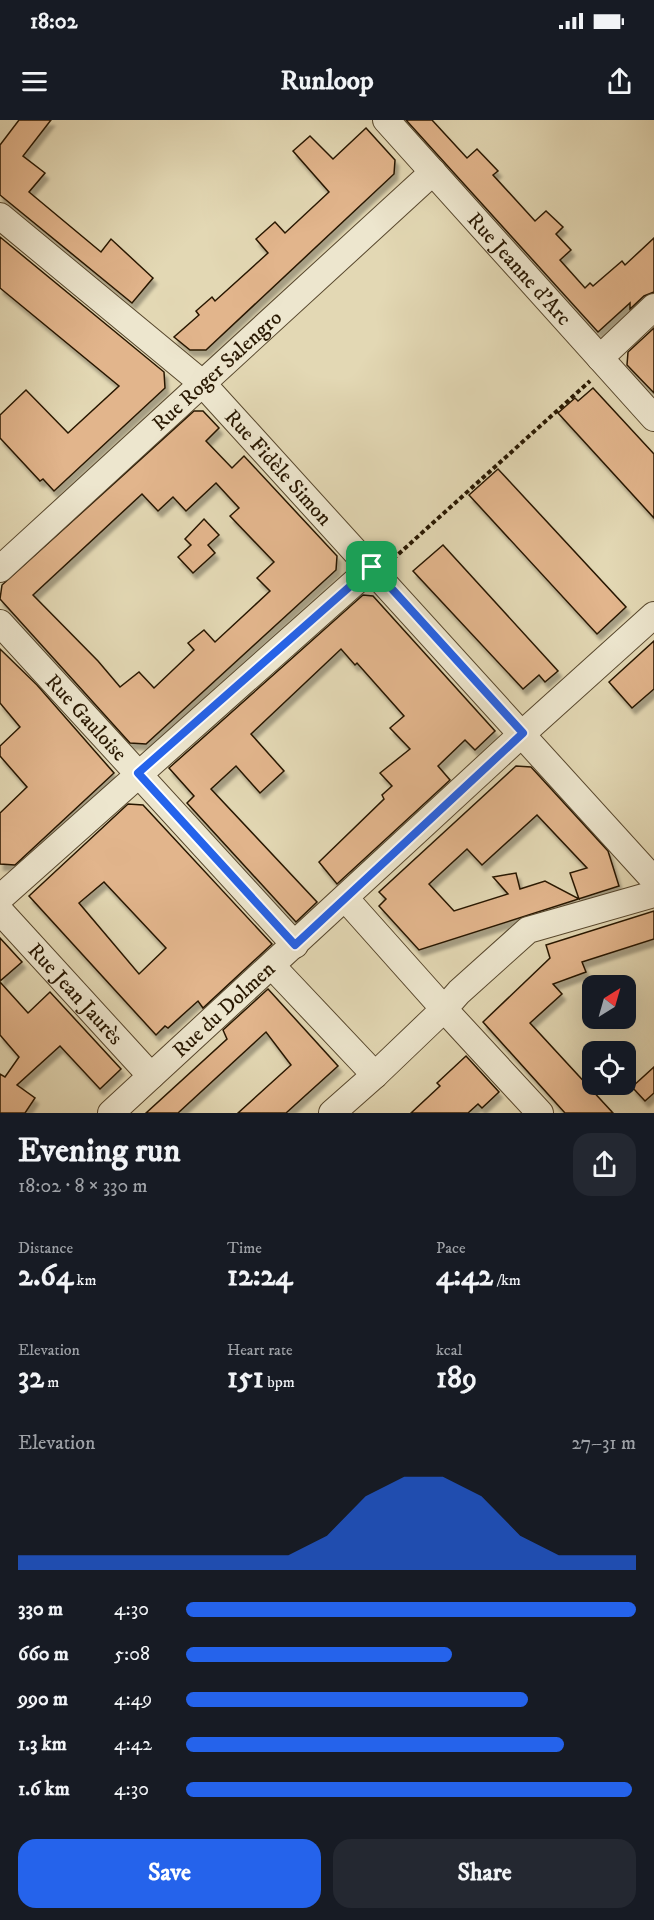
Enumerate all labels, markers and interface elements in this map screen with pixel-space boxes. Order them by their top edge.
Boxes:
text: 18:02 [30,8,77,35]
text: Runloop [281,64,373,98]
icon: menu [18,65,51,98]
icon: share [603,65,636,98]
street label: Rue Jeanne d'Arc [461,207,577,331]
street label: Rue Roger Salengro [147,305,288,437]
street label: Rue Fidèle Simon [219,405,337,531]
pin [346,541,397,592]
icon: arrive [355,550,388,583]
street label: Rue Gauloise [39,669,132,767]
street label: Rue Jean Jaurès [22,938,128,1051]
street label: Rue du Dolmen [168,956,281,1064]
north arrow [582,975,636,1029]
map controls [582,975,636,1095]
button: locate [582,1041,636,1095]
text: Evening run [18,1131,180,1172]
button: share [573,1133,636,1196]
text: 18:02 · 8 × 330 m [18,1174,148,1199]
text: Distance [18,1238,73,1258]
text: Time [227,1238,262,1258]
text: Pace [436,1238,466,1258]
text: 2.64 [18,1258,73,1295]
text: 12:24 [227,1258,293,1295]
text: 4:42 [436,1258,493,1295]
text: km [73,1270,97,1290]
text: /km [493,1270,521,1290]
text: Elevation [18,1340,80,1360]
text: Heart rate [227,1340,293,1360]
text: kcal [436,1340,462,1360]
text: 32 [18,1360,44,1397]
text: 151 [227,1360,264,1397]
text: 189 [436,1360,477,1397]
text: m [44,1372,59,1392]
text: bpm [264,1372,295,1392]
text: Elevation [18,1431,95,1456]
text: 27–31 m [571,1431,636,1456]
text: 330 m [18,1597,63,1622]
text: 4:30 [114,1597,149,1622]
text: 660 m [18,1642,69,1667]
text: 5:08 [114,1642,150,1667]
text: 990 m [18,1687,68,1712]
text: 4:49 [114,1687,152,1712]
text: 1.3 km [18,1732,67,1757]
text: 4:42 [114,1732,152,1757]
text: 1.6 km [18,1777,70,1802]
text: 4:30 [114,1777,149,1802]
button: Save [18,1839,321,1908]
button: Share [333,1839,636,1908]

